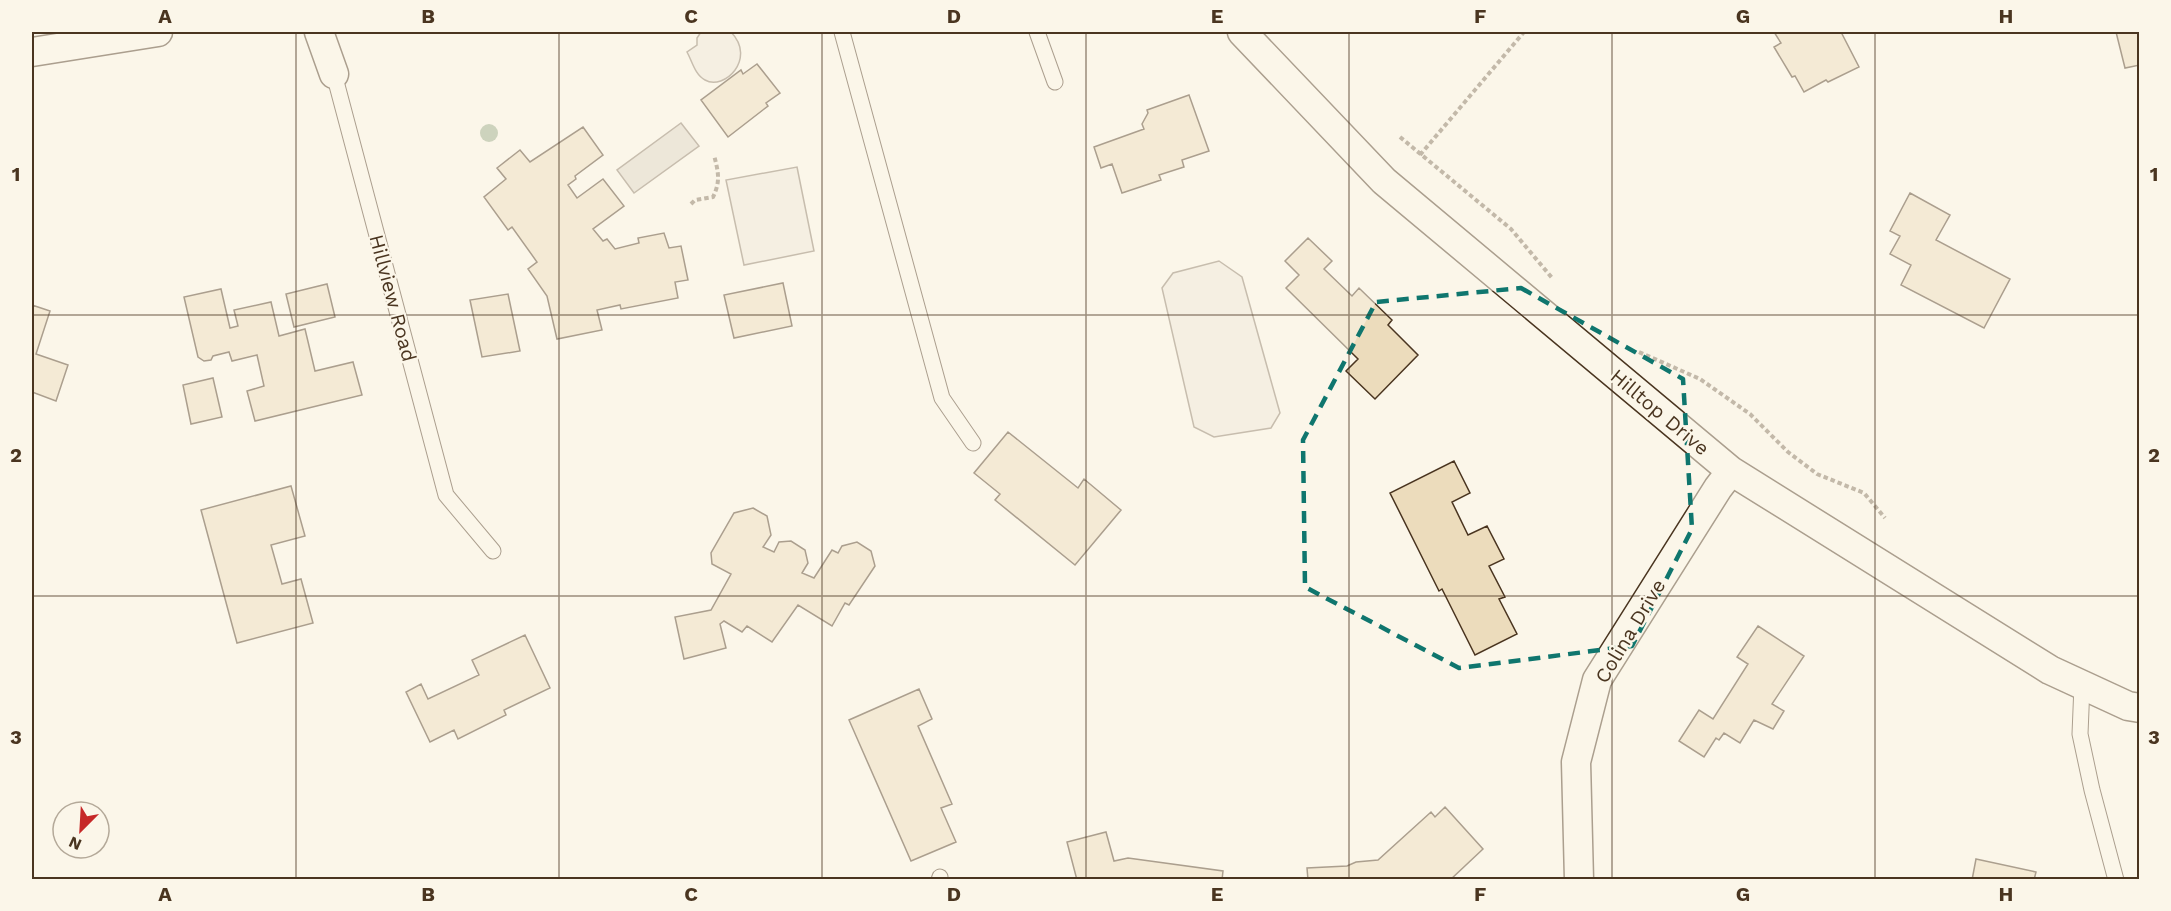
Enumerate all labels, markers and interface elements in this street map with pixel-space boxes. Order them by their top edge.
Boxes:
text: A [158,4,172,28]
text: B [421,4,435,28]
text: C [684,4,698,28]
text: D [947,4,961,28]
text: E [1211,4,1223,28]
text: F [1474,4,1486,28]
text: G [1736,4,1750,28]
text: H [1999,4,2013,28]
text: 1 [12,162,20,186]
text: 1 [2150,162,2158,186]
street label: Hillview Road [364,232,422,364]
street label: Hilltop Drive [1606,364,1714,460]
text: 2 [10,443,22,467]
text: 2 [2148,443,2160,467]
street label: Colina Drive [1590,575,1670,687]
text: 3 [10,725,22,749]
text: 3 [2148,725,2160,749]
north arrow [51,800,111,860]
text: N [66,832,84,854]
text: A [158,882,172,906]
text: B [421,882,435,906]
text: C [684,882,698,906]
text: D [947,882,961,906]
text: E [1211,882,1223,906]
text: F [1474,882,1486,906]
text: G [1736,882,1750,906]
text: H [1999,882,2013,906]

